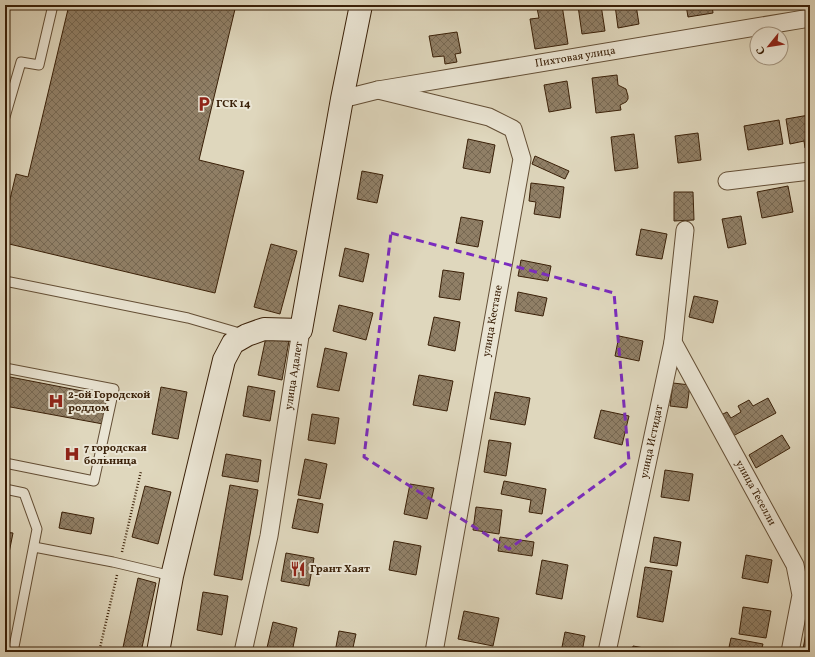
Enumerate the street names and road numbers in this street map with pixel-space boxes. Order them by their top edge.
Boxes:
street label: Пихтовая улица [534,43,617,71]
street label: улица Кестане [479,284,507,358]
street label: улица Адалет [281,340,307,411]
street label: улица Истидат [637,403,667,480]
street label: улица Теселли [732,458,780,528]

